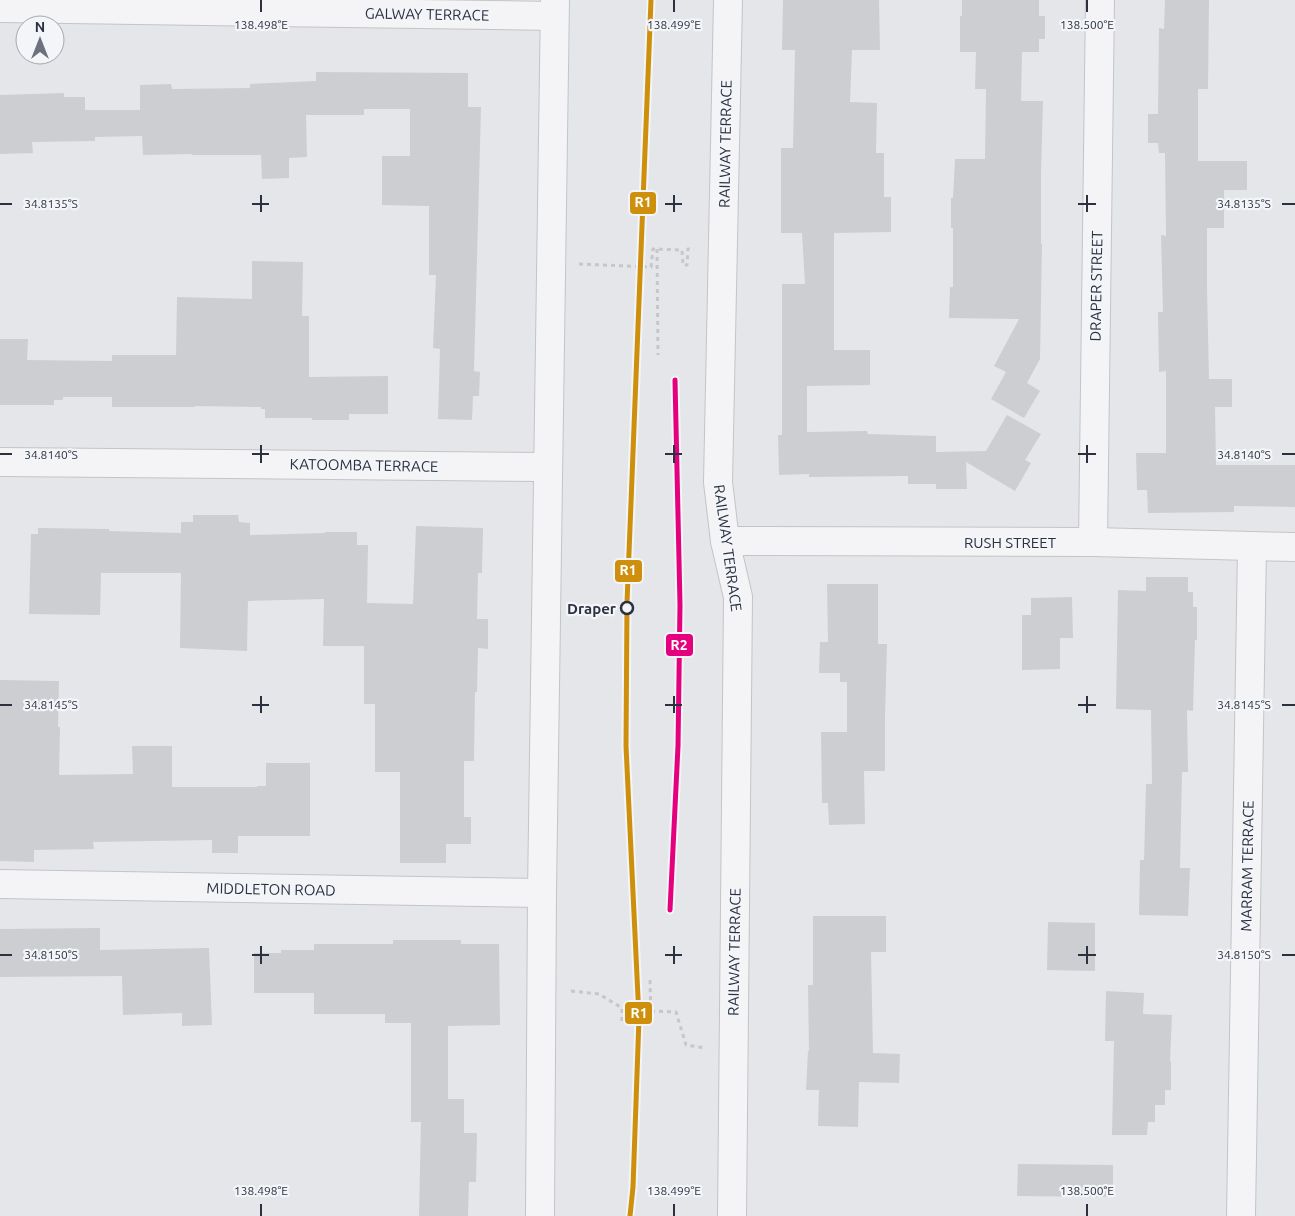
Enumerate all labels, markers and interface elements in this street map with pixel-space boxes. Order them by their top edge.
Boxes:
street label: GALWAY TERRACE [365,4,489,24]
north arrow [15,15,65,65]
text: 138.498°E [234,18,288,31]
text: 138.499°E [647,18,701,31]
text: 138.500°E [1060,18,1114,31]
text: N [35,19,45,35]
street label: RAILWAY TERRACE [715,80,735,208]
line badge: R1 [629,191,657,215]
text: R1 [634,194,652,210]
text: 34.8135°S [24,197,78,210]
text: 34.8135°S [1217,197,1271,210]
street label: DRAPER STREET [1087,230,1105,342]
text: 34.8140°S [24,448,78,461]
text: 34.8140°S [1217,448,1271,461]
street label: KATOOMBA TERRACE [289,455,439,475]
street label: RAILWAY TERRACE [711,483,745,613]
street label: RUSH STREET [964,534,1057,551]
line badge: R1 [614,559,643,583]
text: R1 [619,562,637,578]
place label: Draper [567,600,617,617]
marker: Draper [620,601,634,615]
line badge: R2 [665,633,694,657]
text: R2 [670,637,688,653]
text: 34.8145°S [24,698,78,711]
text: 34.8145°S [1217,698,1271,711]
street label: MARRAM TERRACE [1237,800,1257,932]
street label: MIDDLETON ROAD [206,879,336,899]
street label: RAILWAY TERRACE [724,888,744,1016]
text: 34.8150°S [24,948,78,961]
text: 34.8150°S [1217,948,1271,961]
line badge: R1 [624,1001,653,1025]
text: R1 [630,1005,648,1021]
text: 138.498°E [234,1184,288,1197]
text: 138.499°E [647,1184,701,1197]
text: 138.500°E [1060,1184,1114,1197]

